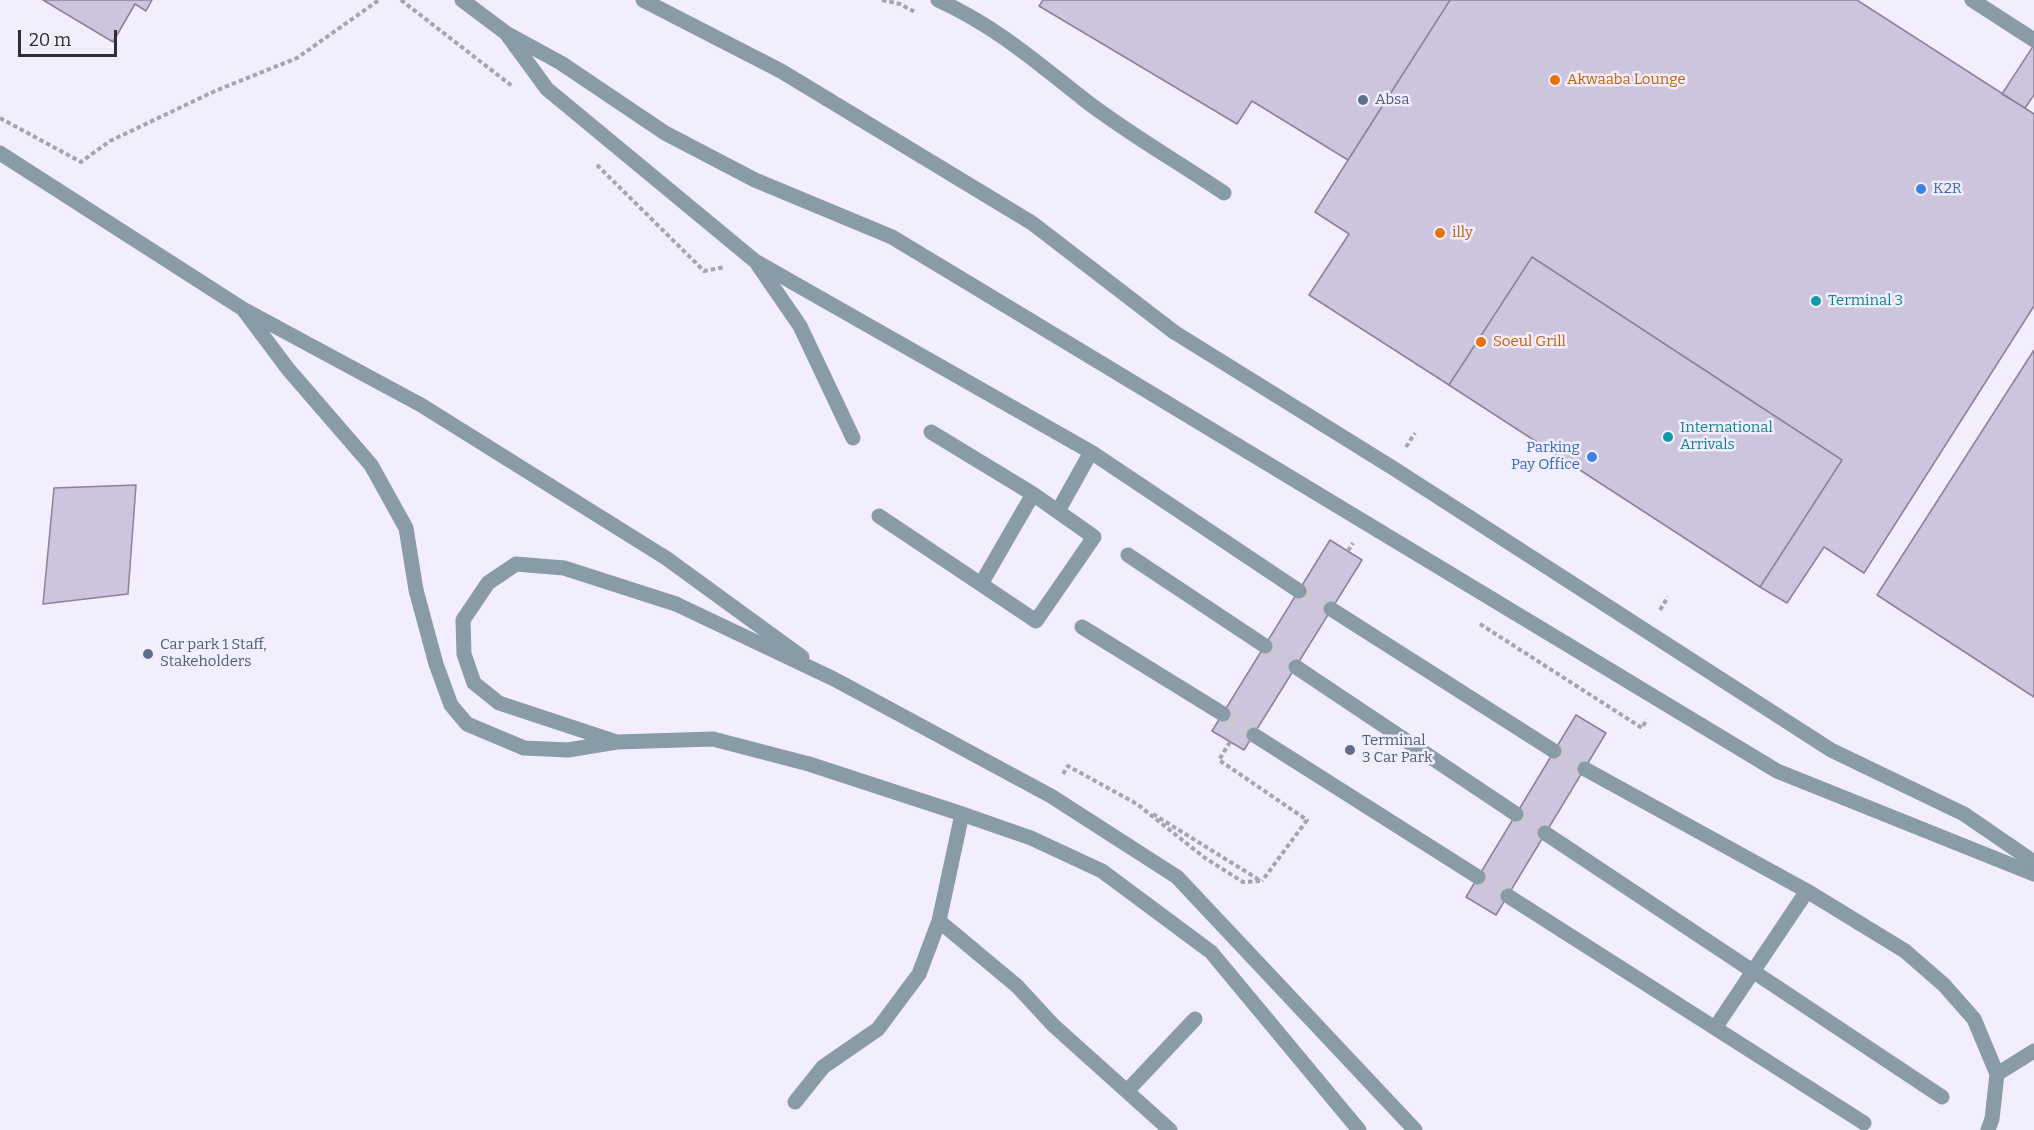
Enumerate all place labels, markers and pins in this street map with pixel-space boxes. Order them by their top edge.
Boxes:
place label: Akwaaba Lounge [1567,71,1686,89]
marker: Akwaaba Lounge [1548,73,1562,87]
place label: Absa [1375,91,1409,109]
marker: Absa [1356,93,1370,107]
place label: K2R [1933,180,1962,198]
marker: K2R [1914,182,1928,196]
place label: illy [1452,224,1473,242]
marker: illy [1433,226,1447,240]
place label: Terminal 3 [1828,292,1903,310]
marker: Terminal 3 [1809,294,1823,308]
place label: Soeul Grill [1493,333,1566,351]
marker: Soeul Grill [1474,335,1488,349]
place label: International Arrivals [1680,419,1773,454]
marker: International Arrivals [1661,430,1675,444]
place label: Parking Pay Office [1511,439,1580,474]
marker: Parking Pay Office [1585,450,1599,464]
place label: Car park 1 Staff, Stakeholders [160,636,267,671]
marker: Car park 1 Staff, Stakeholders [141,647,155,661]
place label: Terminal 3 Car Park [1362,732,1432,767]
marker: Terminal 3 Car Park [1343,743,1357,757]

